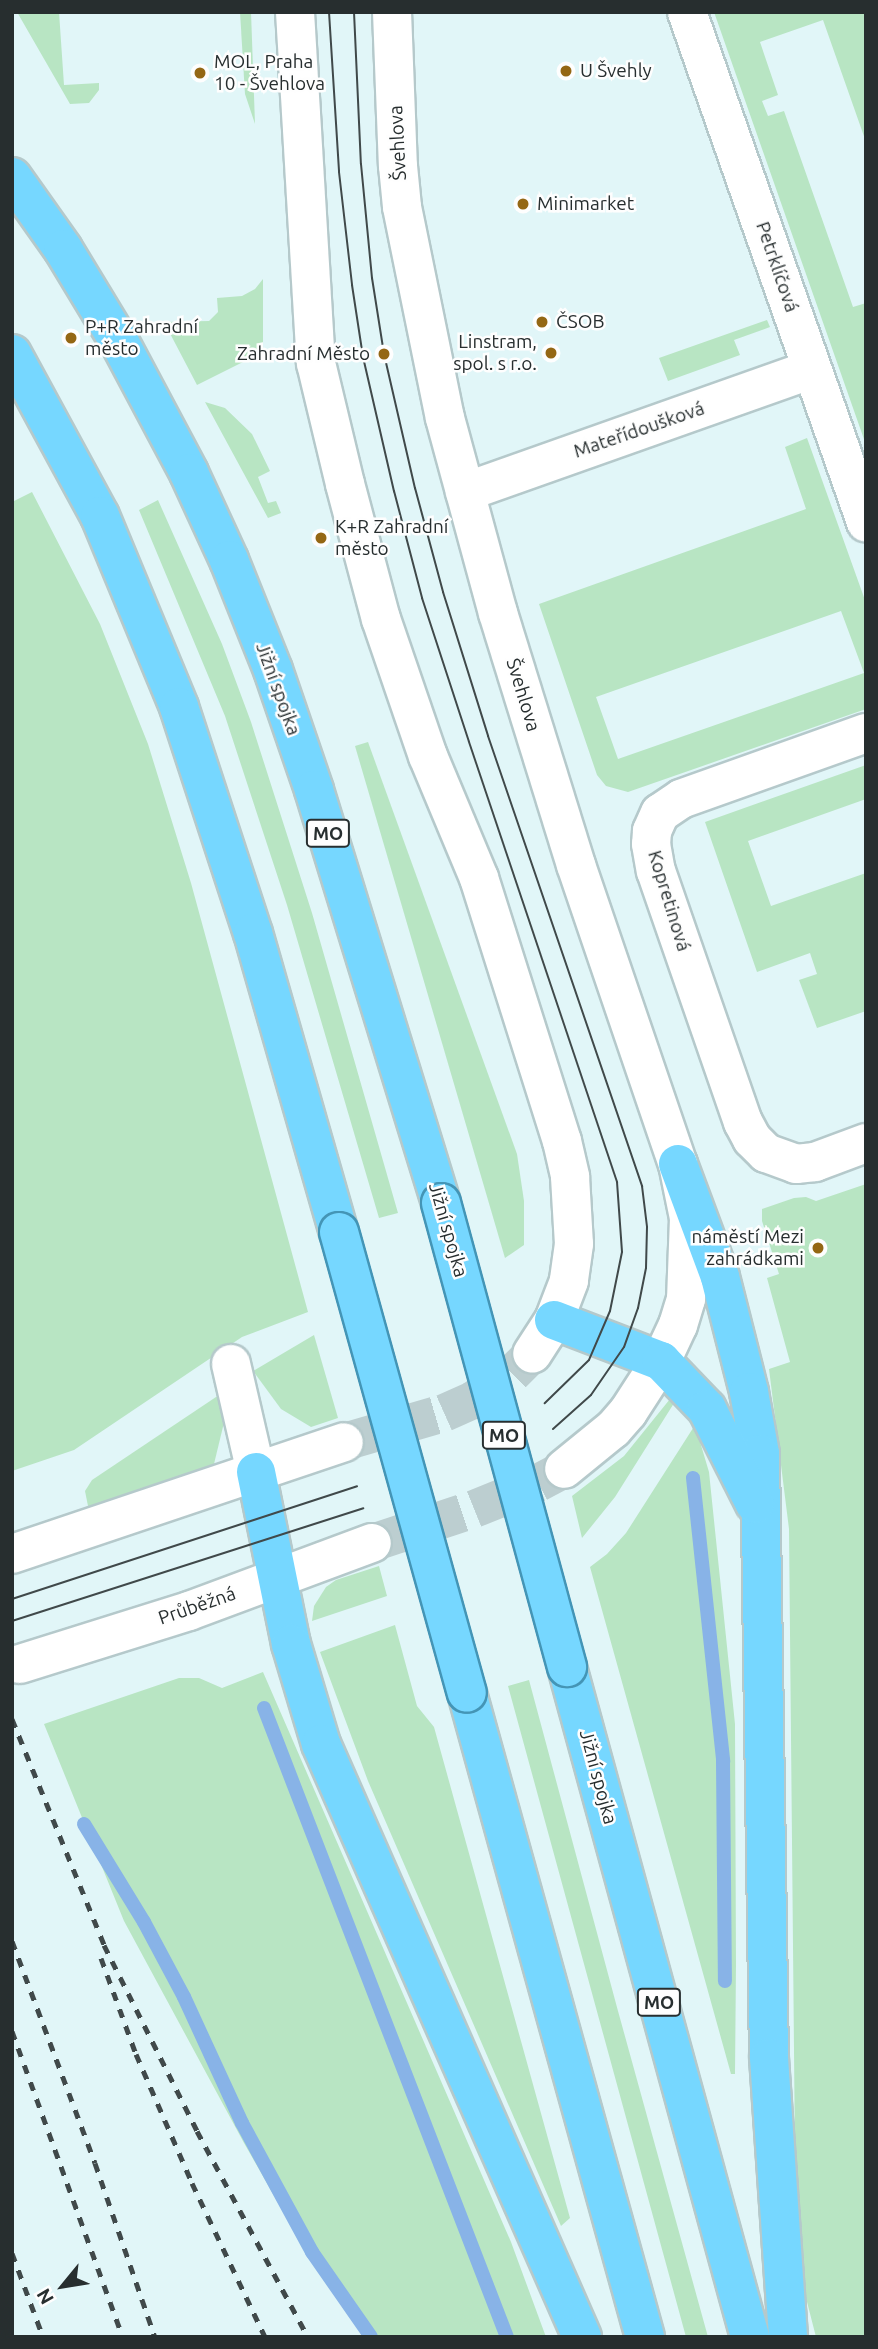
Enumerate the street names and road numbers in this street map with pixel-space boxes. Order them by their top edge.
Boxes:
street label: Švehlova [385,105,411,181]
street label: Petrklíčová [751,219,803,315]
street label: Mateřídoušková [571,397,707,463]
street label: Jižní spojka [251,640,305,738]
street label: Švehlova [501,656,545,734]
road number: MO [305,818,351,848]
street label: Kopretinová [643,848,695,954]
street label: Jižní spojka [424,1180,472,1280]
road number: MO [481,1420,527,1450]
street label: Průběžná [155,1582,239,1630]
street label: Jižní spojka [574,1727,622,1827]
road number: MO [636,1988,682,2016]

